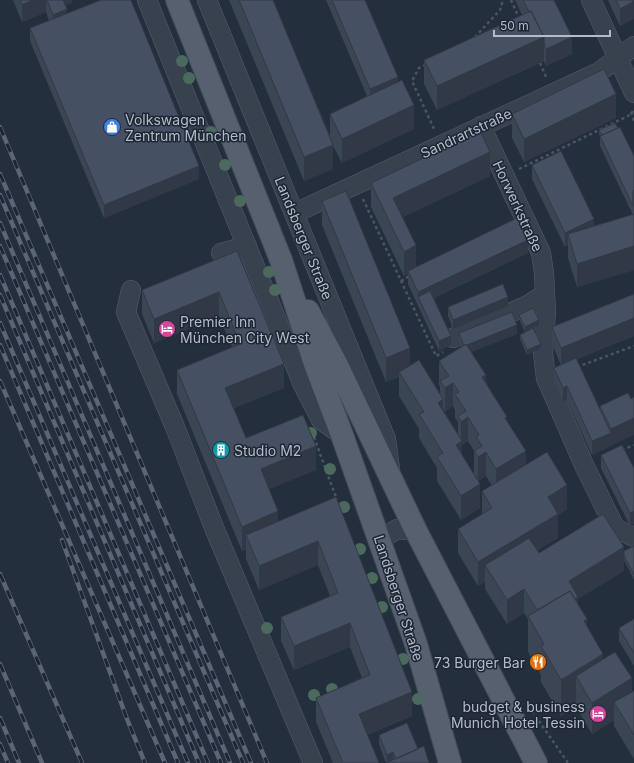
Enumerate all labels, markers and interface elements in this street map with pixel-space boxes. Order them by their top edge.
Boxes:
scale bar [494,12,610,38]
text: 50 m [500,18,529,33]
street label: Sandrartstraße [418,104,514,162]
place label: Volkswagen Zentrum München [125,111,246,144]
shop icon: Volkswagen Zentrum München [102,117,122,137]
street label: Horwerkstraße [489,158,547,254]
street label: Landsberger Straße [272,174,336,302]
place label: Premier Inn München City West [180,313,310,346]
hotel icon: Premier Inn München City West [157,319,177,339]
building icon: Studio M2 [211,440,231,460]
place label: Studio M2 [234,442,301,459]
street label: Landsberger Straße [371,533,427,663]
restaurant icon: 73 Burger Bar [528,652,548,672]
place label: 73 Burger Bar [434,654,525,671]
place label: budget & business Munich Hotel Tessin [451,698,585,731]
hotel icon: budget & business Munich Hotel Tessin [588,704,608,724]

